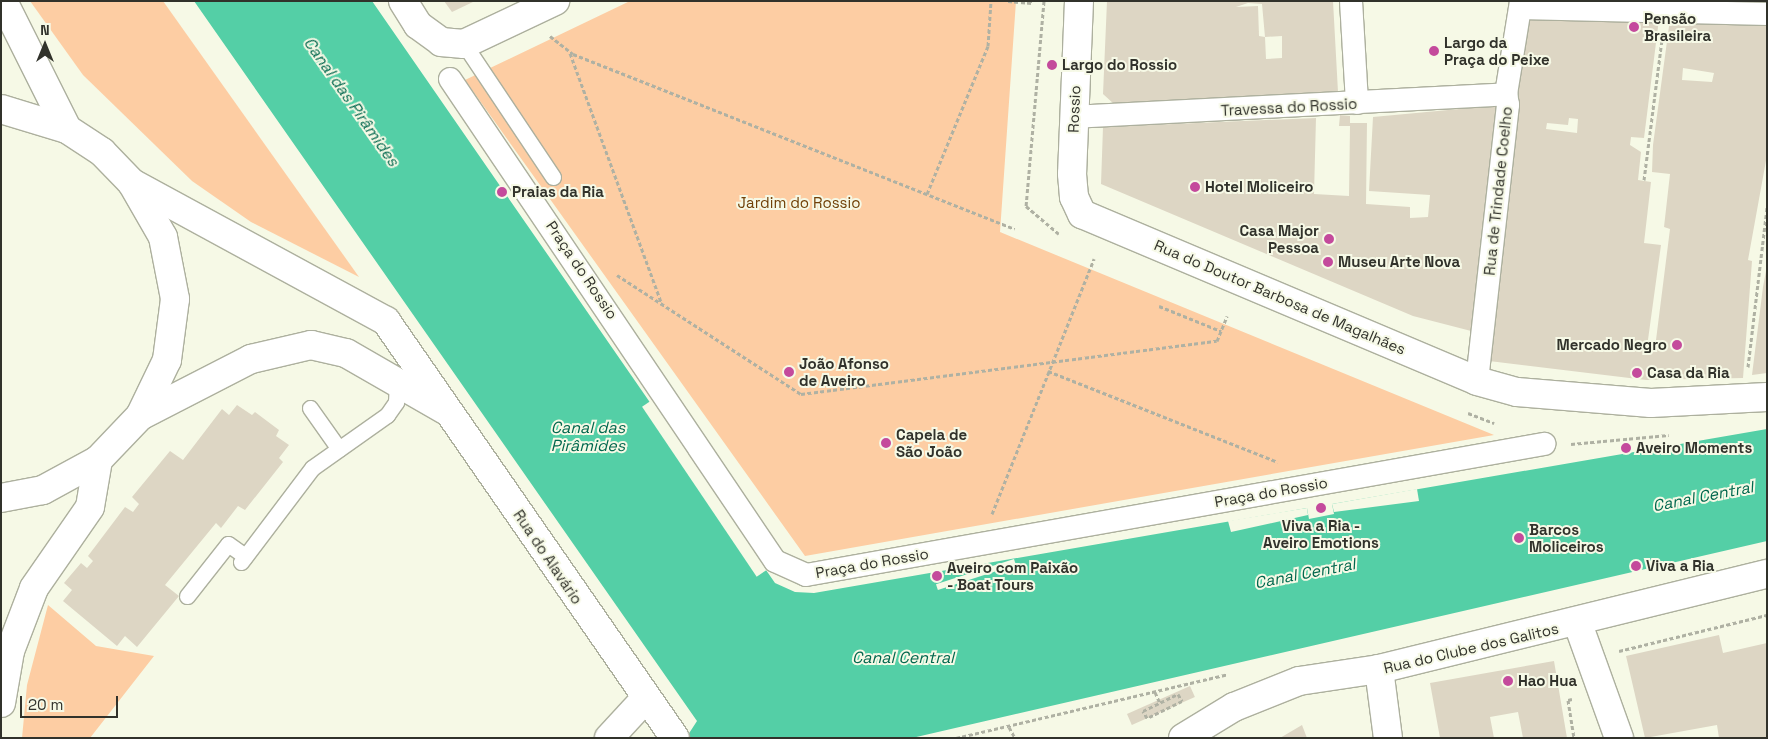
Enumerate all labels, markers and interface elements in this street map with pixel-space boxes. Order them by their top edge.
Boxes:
place label: Pensão Brasileira [1644,9,1711,44]
north arrow [20,20,70,70]
text: N [40,21,50,39]
marker: Pensão Brasileira [1628,21,1640,33]
place label: Largo da Praça do Peixe [1444,33,1550,68]
water label: Canal das Pirâmides [299,34,403,170]
marker: Largo da Praça do Peixe [1428,45,1440,57]
place label: Largo do Rossio [1062,56,1177,74]
marker: Largo do Rossio [1046,59,1058,71]
street label: Rossio [1064,85,1084,133]
street label: Travessa do Rossio [1220,94,1358,120]
street label: Rua de Trindade Coelho [1480,105,1516,277]
place label: Hotel Moliceiro [1205,178,1313,196]
marker: Hotel Moliceiro [1189,181,1201,193]
place label: Praias da Ria [512,183,604,201]
marker: Praias da Ria [496,186,508,198]
park label: Jardim do Rossio [738,194,860,212]
street label: Praça do Rossio [543,217,621,323]
place label: Casa Major Pessoa [1239,221,1319,256]
marker: Casa Major Pessoa [1323,233,1335,245]
street label: Rua do Doutor Barbosa de Magalhães [1152,236,1408,358]
place label: Museu Arte Nova [1338,253,1460,271]
marker: Museu Arte Nova [1322,256,1334,268]
place label: Mercado Negro [1556,336,1667,354]
marker: Mercado Negro [1671,339,1683,351]
place label: João Afonso de Aveiro [799,354,889,389]
place label: Casa da Ria [1647,364,1730,382]
marker: João Afonso de Aveiro [783,366,795,378]
marker: Casa da Ria [1631,367,1643,379]
water label: Canal das Pirâmides [551,418,625,456]
place label: Capela de São João [896,425,967,460]
marker: Capela de São João [880,437,892,449]
place label: Aveiro Moments [1636,439,1752,457]
marker: Aveiro Moments [1620,442,1632,454]
street label: Praça do Rossio [1213,473,1329,511]
water label: Canal Central [1651,478,1755,516]
marker: Viva a Ria - Aveiro Emotions [1315,502,1327,514]
street label: Rua do Alavário [510,506,586,608]
place label: Viva a Ria - Aveiro Emotions [1263,516,1379,551]
place label: Barcos Moliceiros [1529,520,1604,555]
marker: Barcos Moliceiros [1513,532,1525,544]
street label: Praça do Rossio [814,544,930,582]
water label: Canal Central [1253,555,1357,593]
place label: Viva a Ria [1646,557,1714,575]
place label: Aveiro com Paixão - Boat Tours [947,558,1078,593]
marker: Viva a Ria [1630,560,1642,572]
marker: Aveiro com Paixão - Boat Tours [931,570,943,582]
street label: Rua do Clube dos Galitos [1382,619,1560,677]
water label: Canal Central [852,648,954,668]
place label: Hao Hua [1518,672,1577,690]
marker: Hao Hua [1502,675,1514,687]
scale bar [22,686,120,718]
text: 20 m [28,695,63,714]

